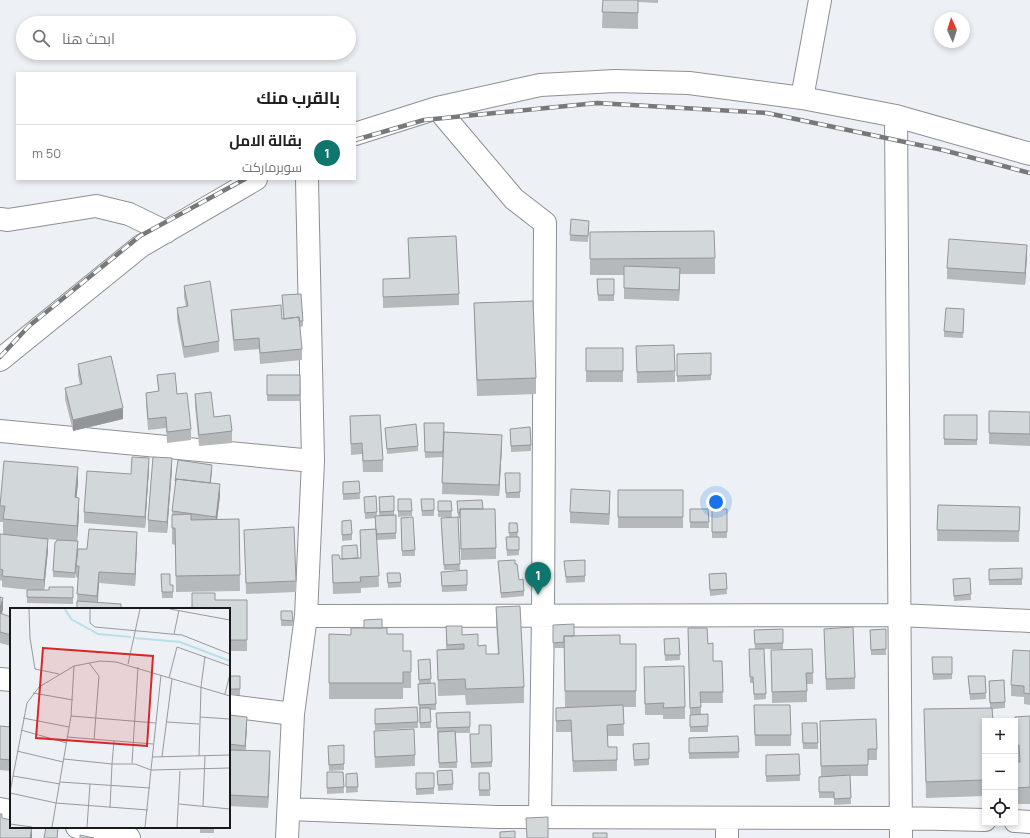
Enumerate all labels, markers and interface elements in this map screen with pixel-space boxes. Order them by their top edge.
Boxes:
north arrow [934,12,970,48]
search box [16,16,356,60]
icon: search [30,27,52,49]
text: ابحث هنا [62,28,115,49]
text: بالقرب منك [256,86,340,109]
text: بقالة الامل [229,130,302,151]
text: 50 m [32,144,61,162]
text: 1 [324,144,330,162]
text: سوبرماركت [242,158,302,176]
your location [706,492,726,512]
pin: 1 [525,562,551,595]
inset map [10,608,230,828]
map controls [982,718,1018,826]
button: + [982,718,1018,754]
button: − [982,754,1018,790]
button: locate [982,790,1018,826]

